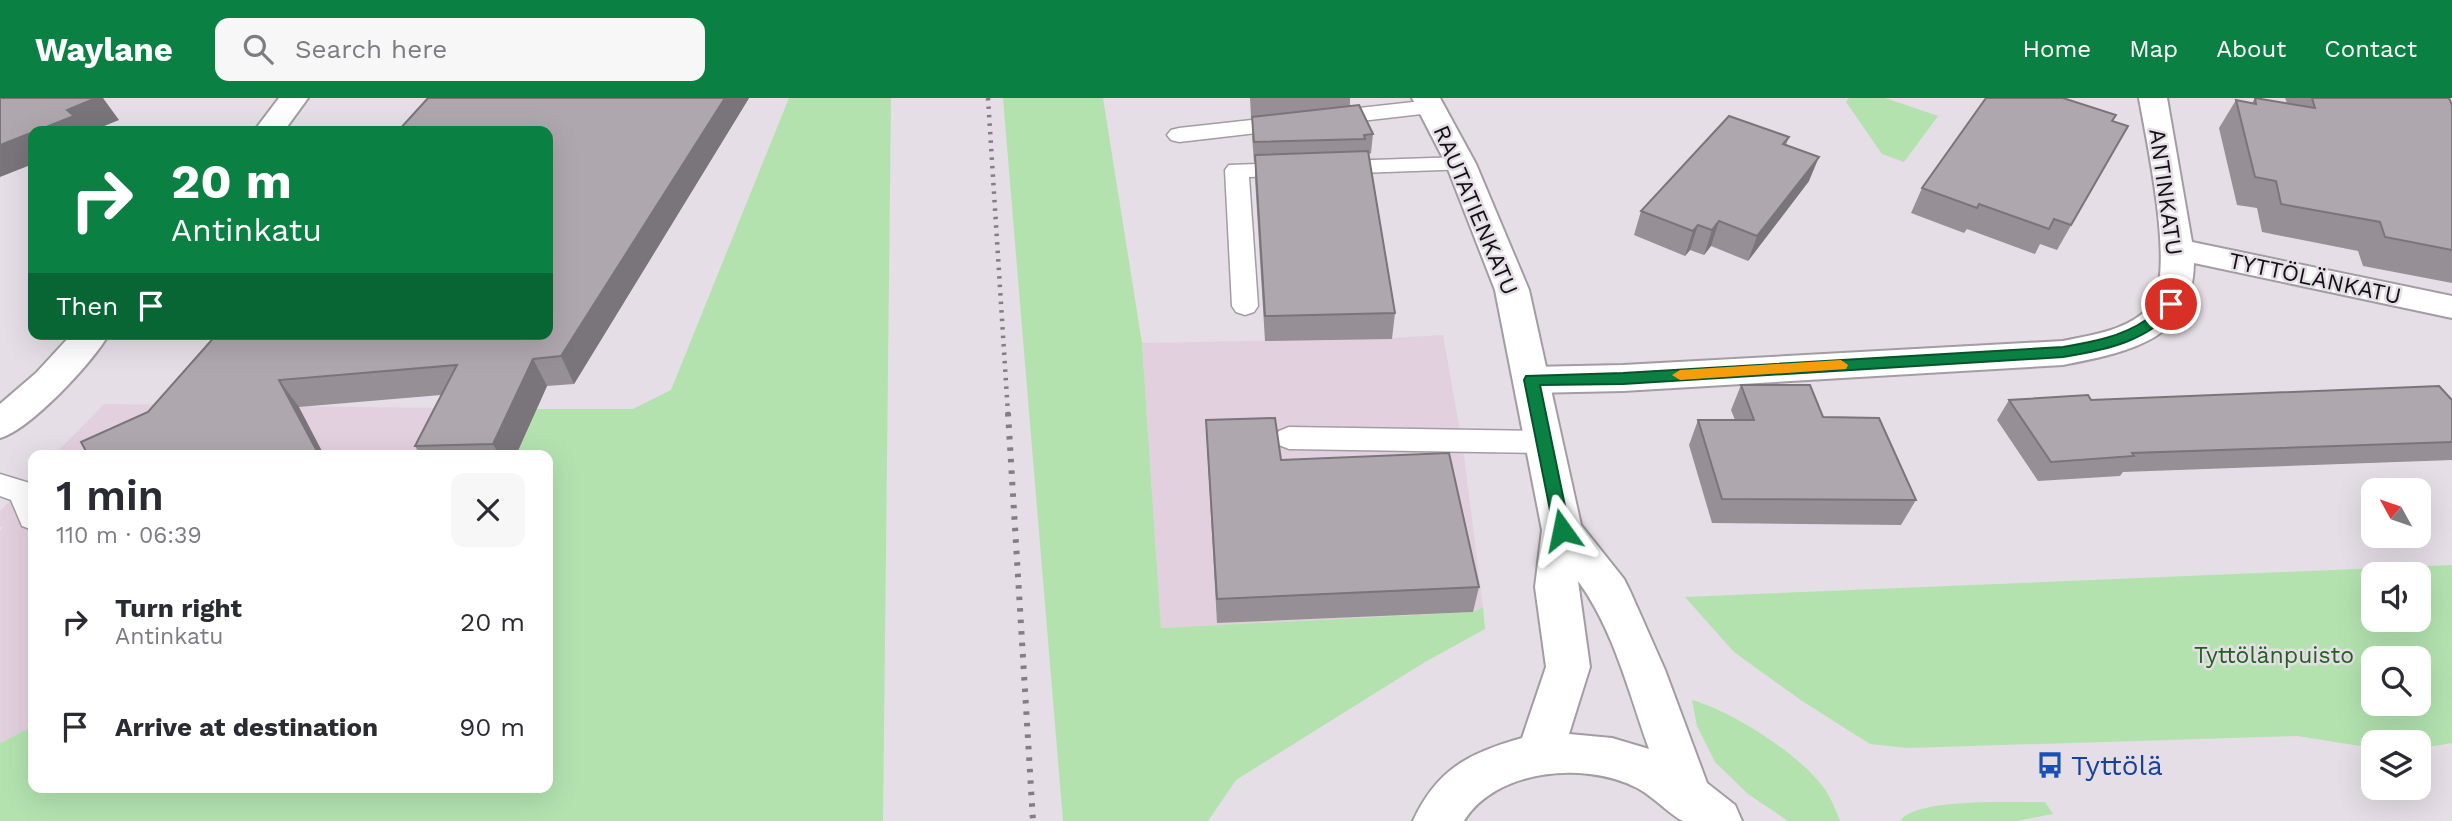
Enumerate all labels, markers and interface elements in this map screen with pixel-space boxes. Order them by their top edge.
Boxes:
search box [215,18,705,81]
text: Waylane [35,30,173,69]
icon: search [239,30,277,68]
text: Search here [295,34,447,64]
text: Home [2023,35,2091,63]
text: Map [2129,35,2178,63]
text: About [2216,35,2286,63]
text: Contact [2324,35,2417,63]
street label: RAUTATIENKATU [1428,121,1523,299]
street label: ANTINKATU [2143,127,2188,257]
text: 20 m [171,152,292,210]
icon: right [56,154,147,245]
text: Antinkatu [171,211,322,249]
street label: TYTTÖLÄNKATU [2226,247,2404,310]
pin [2141,274,2201,334]
icon: arrive [2152,285,2190,323]
icon: arrive [132,287,170,325]
text: Then [56,291,118,321]
text: 1 min [56,471,164,520]
button: close [451,473,525,547]
north arrow [2361,478,2431,548]
map controls [2361,478,2431,800]
position arrow [1525,493,1599,567]
text: 110 m · 06:39 [56,522,202,549]
button: sound [2361,562,2431,632]
text: Turn right [115,593,242,623]
icon: right [56,603,94,641]
text: 20 m [460,607,525,637]
text: Antinkatu [115,623,223,650]
park label: Tyttölänpuisto [2194,642,2354,669]
button: search [2361,646,2431,716]
icon: arrive [56,708,94,746]
text: Arrive at destination [115,712,378,742]
text: 90 m [459,712,525,742]
button: layers [2361,730,2431,800]
place label: Tyttölä [2071,749,2163,782]
bus stop icon: Tyttölä [2035,750,2065,780]

